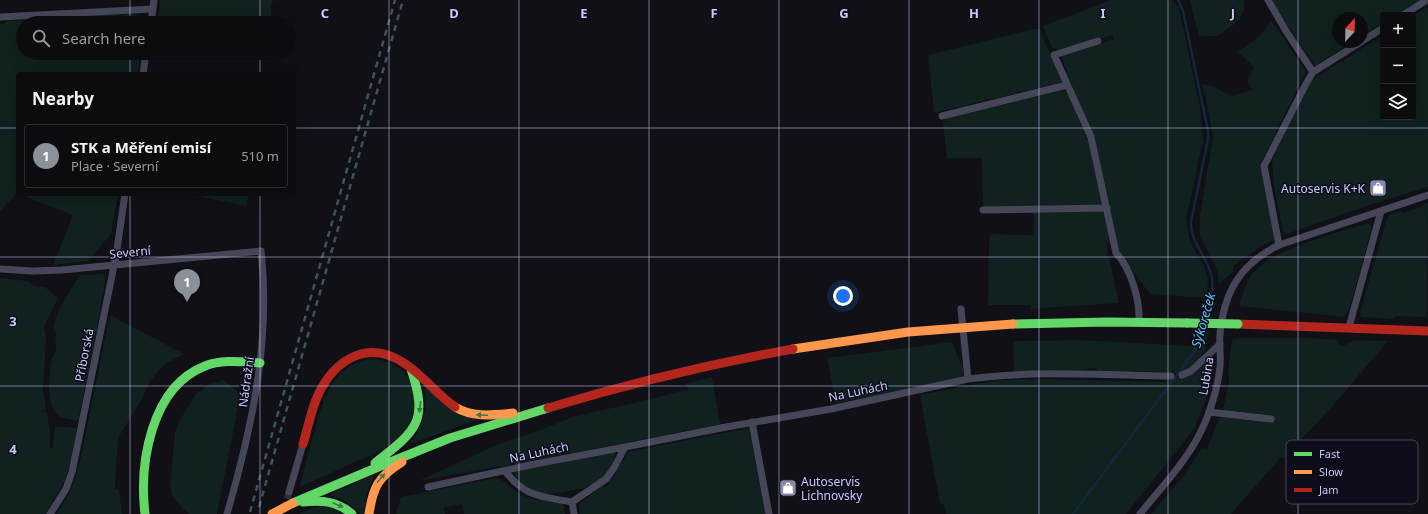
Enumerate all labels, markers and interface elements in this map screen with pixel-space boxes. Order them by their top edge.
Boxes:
text: C [321,4,329,22]
text: D [449,4,459,22]
text: E [580,4,588,22]
text: F [710,4,718,22]
text: G [839,4,849,22]
text: H [969,4,979,22]
text: I [1100,4,1106,22]
text: J [1230,4,1235,22]
north arrow [1332,12,1368,48]
map controls [1380,12,1416,120]
button: + [1380,12,1416,48]
search box [16,16,296,60]
icon: search [30,27,52,49]
text: Search here [62,28,145,48]
button: − [1380,48,1416,84]
button: layers [1380,84,1416,120]
text: Nearby [32,87,94,110]
text: STK a Měření emisí [71,137,211,157]
text: 1 [42,147,50,165]
text: 510 m [241,147,279,165]
text: Place · Severní [71,157,158,175]
shop icon: Autoservis K+K [1368,178,1388,198]
place label: Autoservis K+K [1281,180,1366,197]
street label: Severní [108,241,152,263]
pin: 1 [174,269,200,302]
your location [833,286,853,306]
water label: Sýkoreček [1187,290,1220,350]
text: 3 [9,312,17,330]
street label: Příborská [71,327,97,383]
street label: Nádražní [234,355,258,408]
street label: Lubina [1194,356,1218,396]
street label: Na Luhách [827,376,889,406]
one-way arrow [416,401,423,413]
one-way arrow [476,411,488,418]
street label: Na Luhách [508,437,570,467]
text: 4 [9,440,17,458]
legend [1286,440,1418,504]
text: Fast [1319,446,1340,461]
text: Slow [1319,464,1343,479]
one-way arrow [376,473,385,483]
place label: Autoservis Lichnovsky [801,473,863,504]
shop icon: Autoservis Lichnovsky [778,478,798,498]
text: Jam [1318,482,1338,497]
one-way arrow [332,502,344,508]

